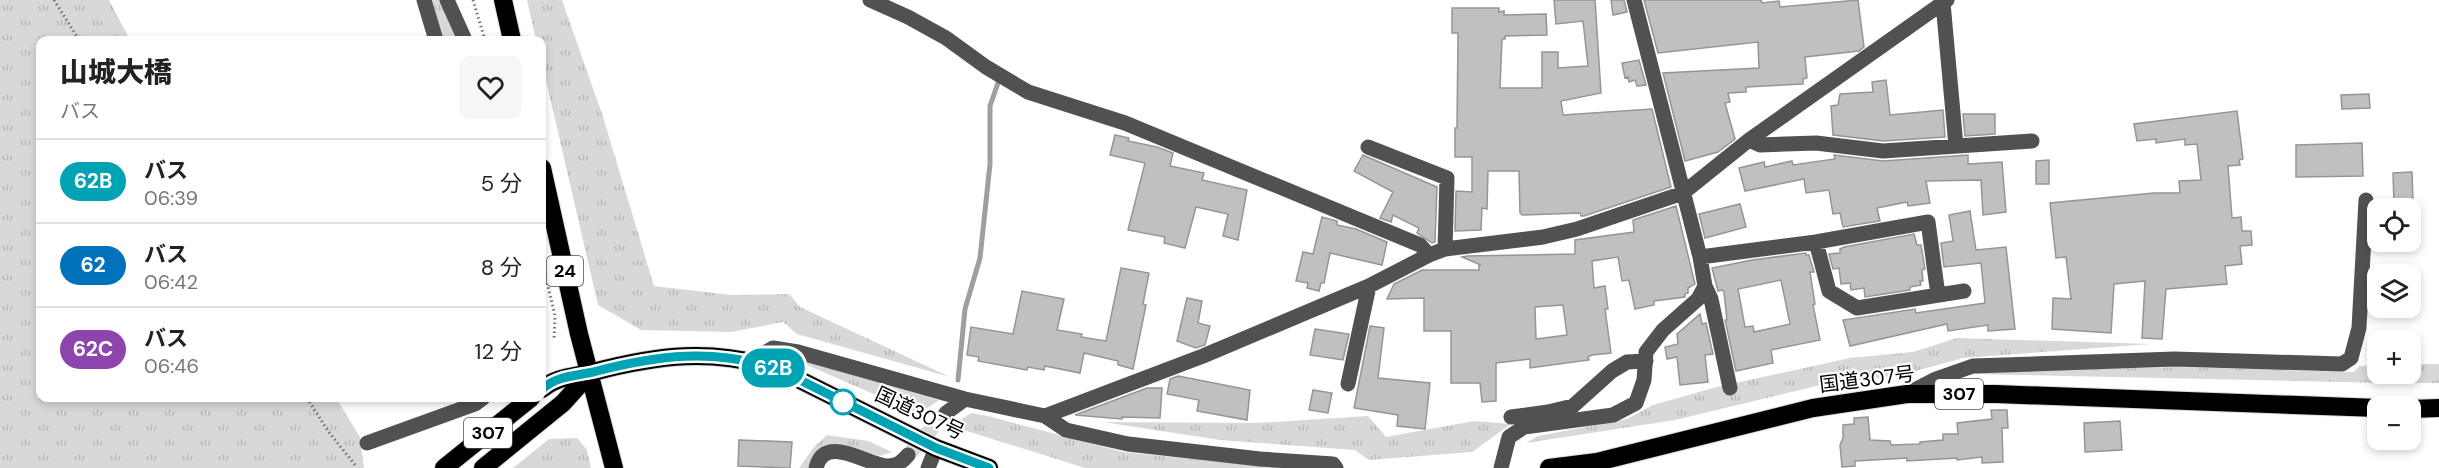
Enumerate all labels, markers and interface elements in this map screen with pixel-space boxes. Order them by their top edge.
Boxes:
text: 山城大橋 [60,54,172,91]
button: heart [459,56,522,119]
text: バス [60,98,100,124]
text: バス [144,156,188,185]
text: 62B [74,167,112,195]
text: 5 分 [481,169,522,198]
text: 06:39 [144,185,198,211]
map controls [2367,198,2421,450]
button: locate [2367,198,2421,252]
text: バス [144,240,188,269]
text: 62 [80,251,106,279]
text: 8 分 [481,253,522,282]
road number: 24 [547,256,583,286]
button: layers [2367,264,2421,318]
text: 06:42 [144,269,198,295]
text: バス [144,324,188,353]
button: + [2367,330,2421,384]
text: 62C [73,335,113,363]
text: 12 分 [475,337,522,366]
line badge: 62B [738,348,808,388]
text: 06:46 [144,353,199,379]
text: 62B [754,354,792,382]
street label: 国道307号 [1818,360,1916,398]
road number: 307 [1935,379,1983,409]
street label: 国道307号 [871,381,969,445]
unlabelled marker [830,389,856,415]
button: − [2367,396,2421,450]
road number: 307 [464,418,512,448]

